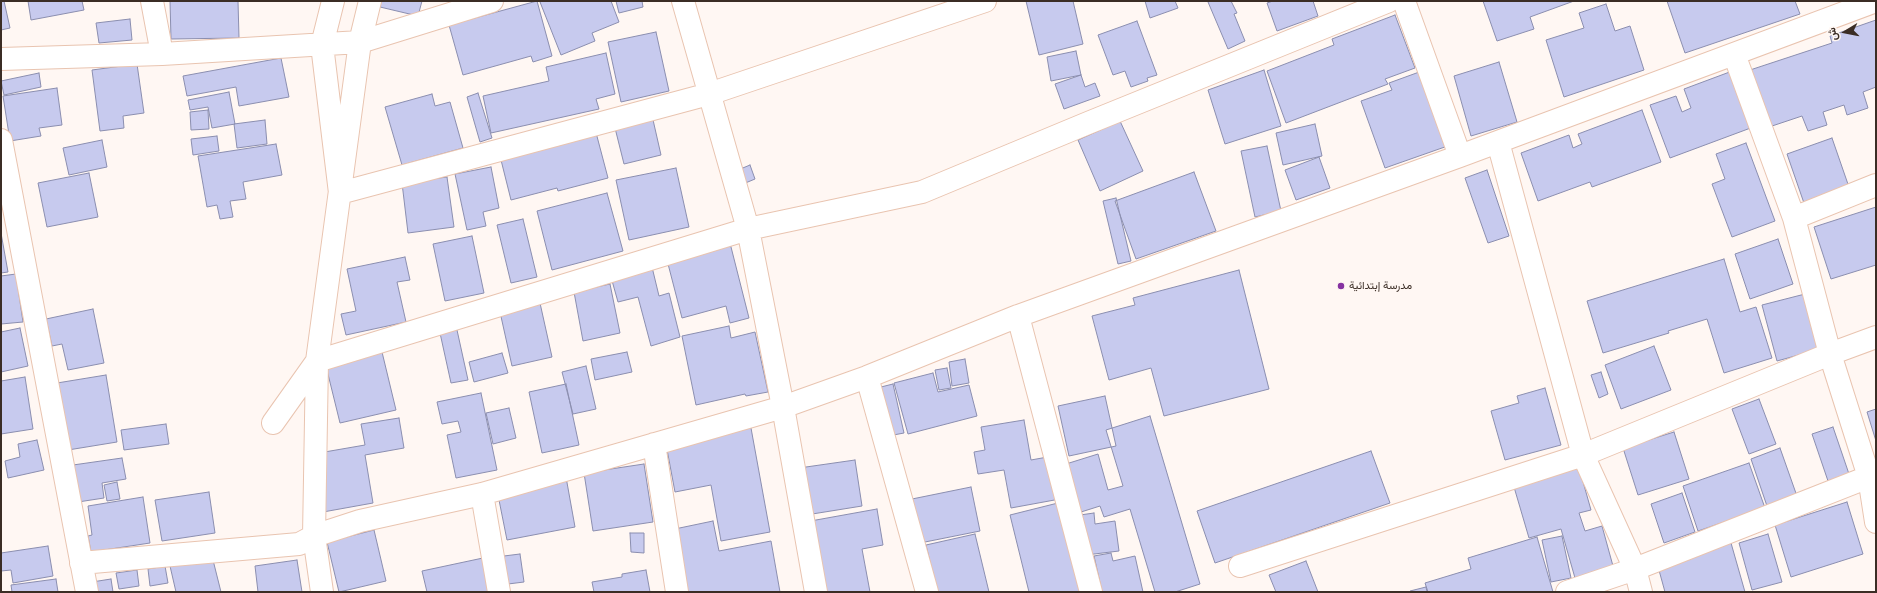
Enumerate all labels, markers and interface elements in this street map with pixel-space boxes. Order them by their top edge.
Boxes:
north arrow [1825,12,1865,52]
text: ش [1825,27,1840,42]
place label: مدرسة إبتدائية [1349,279,1412,293]
marker: مدرسة إبتدائية [1336,281,1346,291]

